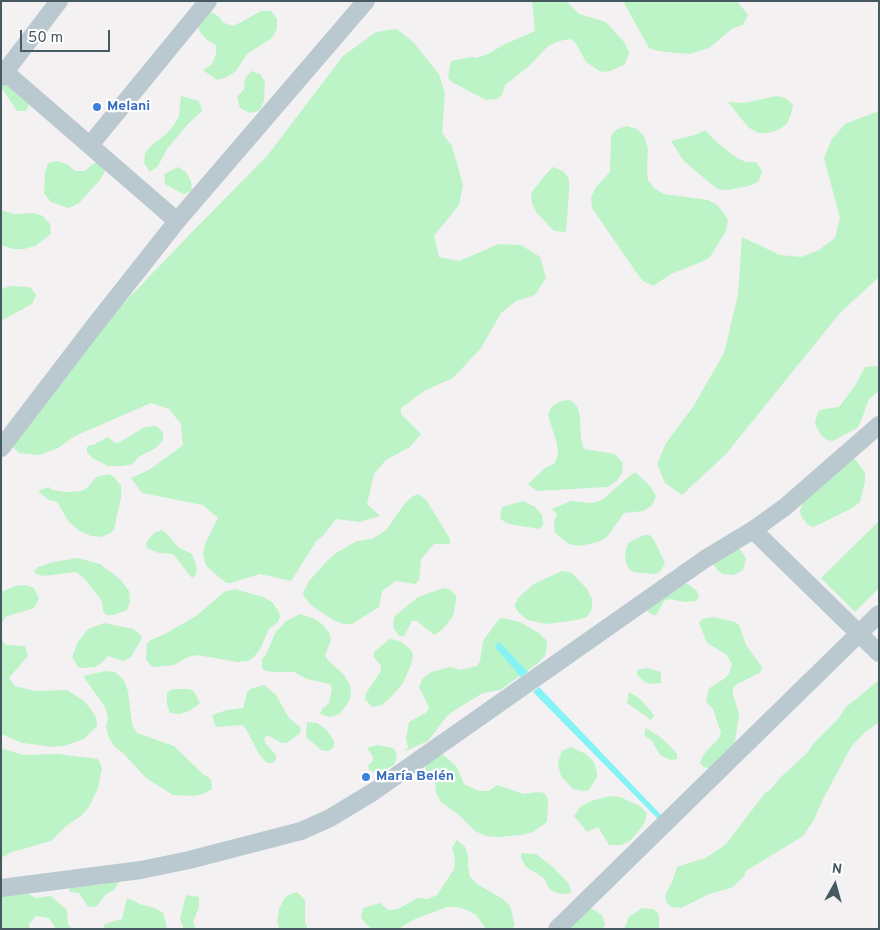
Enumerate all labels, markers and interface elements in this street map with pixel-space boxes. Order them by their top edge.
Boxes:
scale bar [22,20,112,52]
text: 50 m [28,29,63,48]
place label: Melani [107,99,150,115]
marker: Melani [91,101,103,113]
place label: María Belén [376,769,454,785]
marker: María Belén [360,771,372,783]
north arrow [810,860,860,910]
text: N [831,861,843,879]

